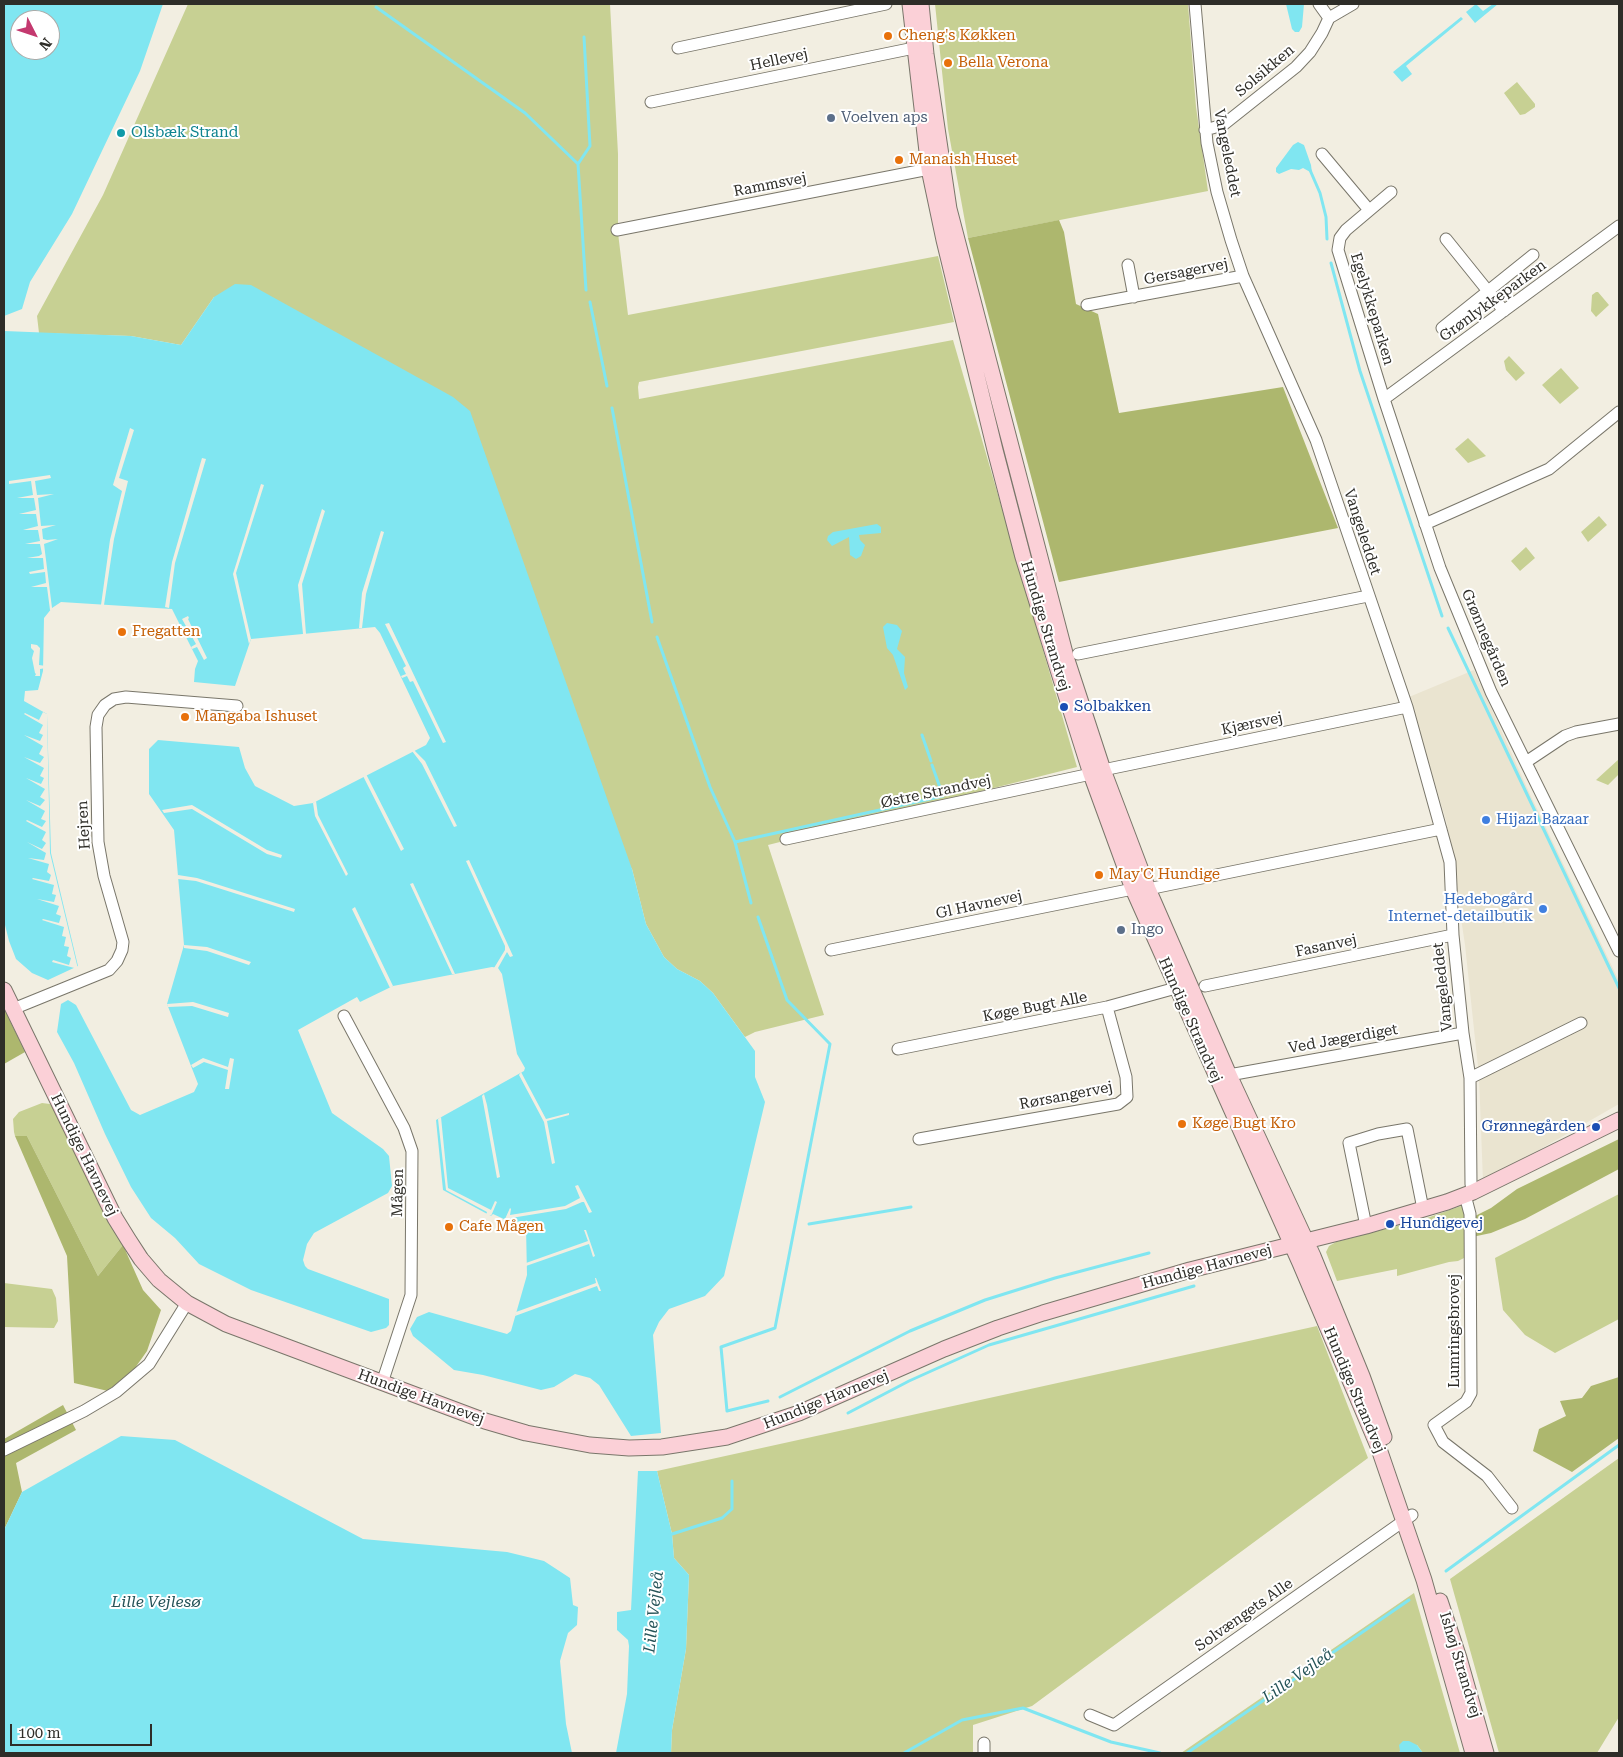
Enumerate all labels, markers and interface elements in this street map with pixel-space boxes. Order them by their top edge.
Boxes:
north arrow [10,10,60,60]
place label: Cheng's Køkken [898,27,1016,45]
marker: Cheng's Køkken [882,30,894,42]
text: N [36,35,55,54]
street label: Solsikken [1232,41,1298,101]
street label: Hellevej [748,45,810,75]
place label: Bella Verona [958,54,1048,72]
marker: Bella Verona [942,57,954,69]
street label: Vangeleddet [1210,107,1244,199]
place label: Voelven aps [841,109,928,127]
marker: Voelven aps [825,112,837,124]
place label: Olsbæk Strand [131,124,238,142]
marker: Olsbæk Strand [115,127,127,139]
place label: Manaish Huset [909,151,1017,169]
marker: Manaish Huset [893,154,905,166]
street label: Rammsvej [732,169,808,201]
street label: Egelykkeparken [1346,251,1398,367]
street label: Gersagervej [1142,255,1230,289]
street label: Grønlykkeparken [1436,256,1550,346]
street label: Vangeleddet [1340,487,1384,577]
street label: Hundige Strandvej [1017,559,1073,693]
street label: Grønnegården [1457,586,1515,690]
place label: Fregatten [132,623,200,641]
marker: Fregatten [116,626,128,638]
place label: Solbakken [1074,698,1151,716]
marker: Solbakken [1058,701,1070,713]
place label: Mangaba Ishuset [195,708,317,726]
street label: Kjærsvej [1220,709,1284,739]
marker: Mangaba Ishuset [179,711,191,723]
street label: Østre Strandvej [879,772,993,812]
street label: Hejren [74,800,94,850]
place label: Hijazi Bazaar [1496,811,1589,829]
marker: Hijazi Bazaar [1480,814,1492,826]
place label: May'C Hundige [1109,866,1220,884]
marker: May'C Hundige [1093,869,1105,881]
street label: Gl Havnevej [934,887,1024,923]
place label: Hedebogård Internet-detailbutik [1388,891,1533,926]
marker: Hedebogård Internet-detailbutik [1537,903,1549,915]
place label: Ingo [1131,921,1164,939]
marker: Ingo [1115,924,1127,936]
street label: Fasanvej [1294,931,1358,961]
street label: Vangeleddet [1429,942,1457,1032]
street label: Hundige Strandvej [1154,954,1226,1086]
street label: Køge Bugt Alle [981,988,1089,1026]
street label: Ved Jægerdiget [1287,1021,1399,1057]
street label: Rørsangervej [1018,1078,1114,1114]
street label: Hundige Havnevej [47,1091,121,1219]
place label: Køge Bugt Kro [1192,1115,1296,1133]
marker: Køge Bugt Kro [1176,1118,1188,1130]
place label: Grønnegården [1482,1118,1586,1136]
marker: Grønnegården [1590,1121,1602,1133]
street label: Mågen [389,1169,407,1217]
place label: Hundigevej [1400,1215,1483,1233]
place label: Cafe Mågen [459,1218,544,1236]
marker: Hundigevej [1384,1218,1396,1230]
marker: Cafe Mågen [443,1221,455,1233]
street label: Hundige Havnevej [1140,1241,1274,1293]
street label: Lumringsbrovej [1446,1274,1464,1388]
street label: Hundige Strandvej [1319,1324,1389,1456]
street label: Hundige Havnevej [355,1366,487,1428]
street label: Hundige Havnevej [761,1367,891,1433]
water label: Lille Vejleå [640,1570,668,1654]
street label: Solvængets Alle [1192,1575,1296,1655]
water label: Lille Vejlesø [111,1592,201,1612]
street label: Ishøj Strandvej [1435,1610,1485,1720]
water label: Lille Vejleå [1259,1645,1337,1707]
scale bar [12,1714,155,1746]
text: 100 m [18,1724,61,1742]

